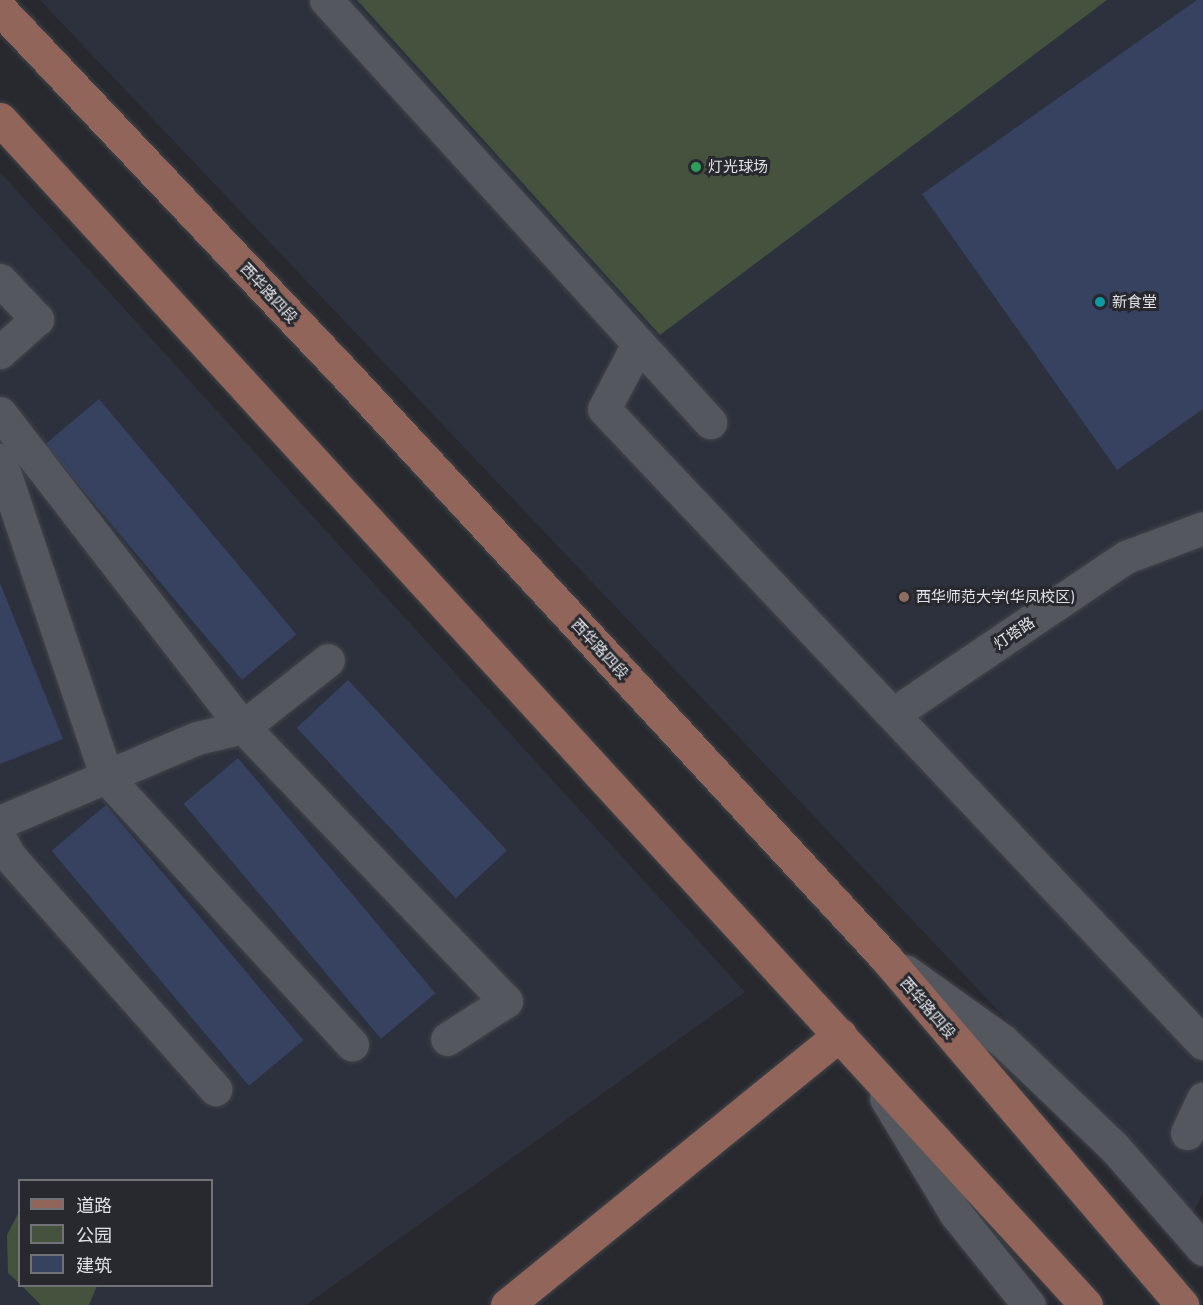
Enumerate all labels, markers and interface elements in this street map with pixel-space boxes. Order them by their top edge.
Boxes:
place label: 灯光球场 [708,158,768,176]
marker: 灯光球场 [689,160,703,174]
street label: 西华路四段 [237,259,301,327]
place label: 新食堂 [1112,293,1157,311]
marker: 新食堂 [1093,295,1107,309]
place label: 西华师范大学(华凤校区) [916,588,1074,606]
marker: 西华师范大学(华凤校区) [897,590,911,604]
street label: 灯塔路 [990,613,1038,653]
street label: 西华路四段 [568,615,632,683]
street label: 西华路四段 [897,974,959,1042]
legend [18,1179,213,1287]
text: 道路 [76,1194,112,1216]
text: 公园 [76,1224,112,1246]
text: 建筑 [76,1254,112,1276]

